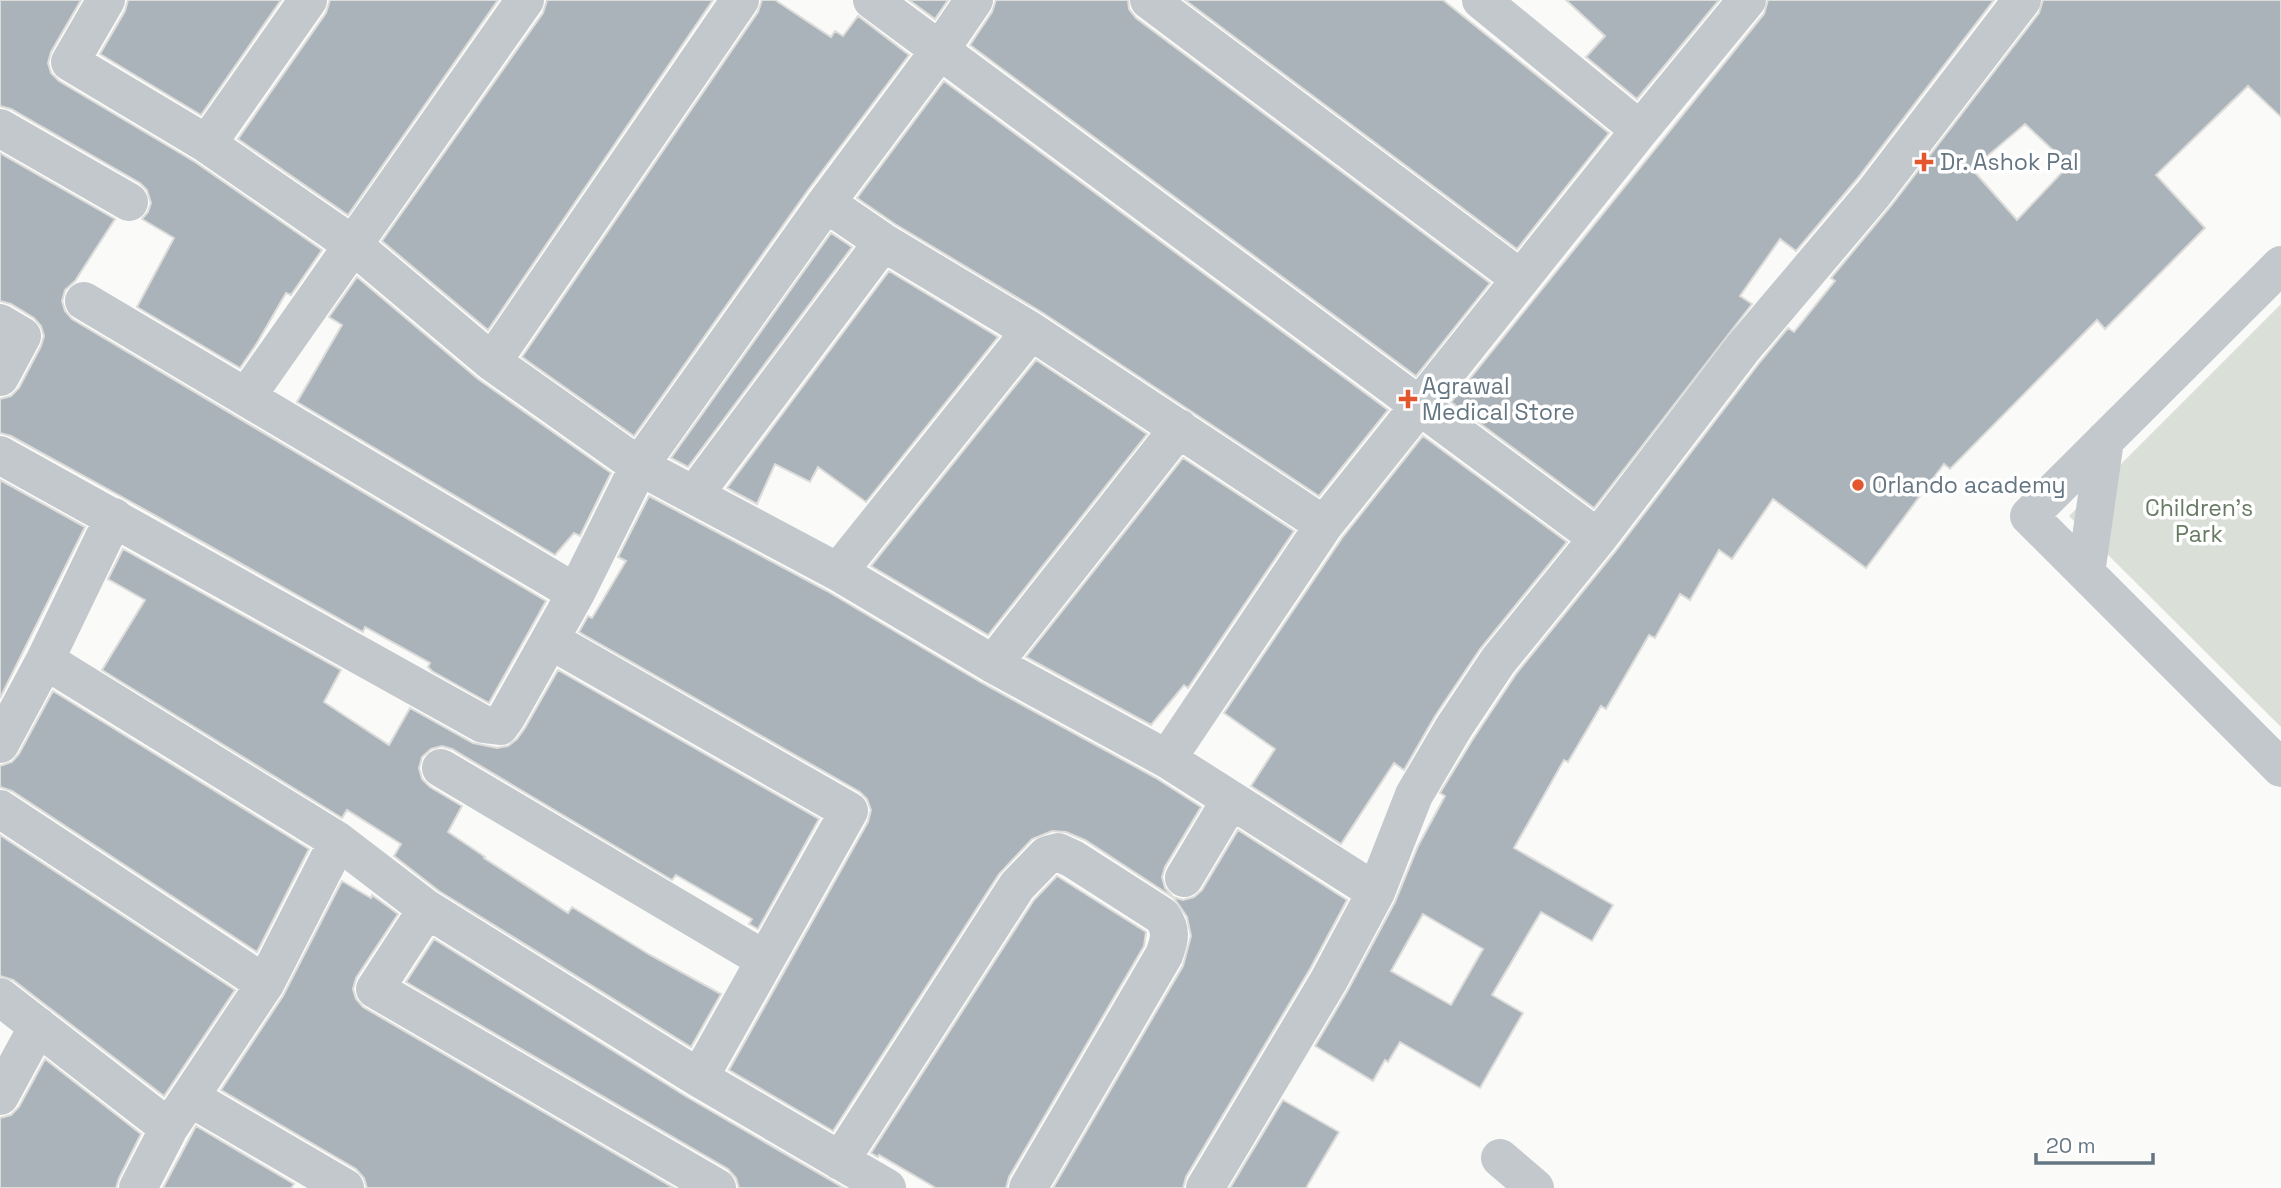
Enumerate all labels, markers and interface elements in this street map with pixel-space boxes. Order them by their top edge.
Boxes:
place label: Dr. Ashok Pal [1940,147,2079,177]
marker: Dr. Ashok Pal [1914,152,1934,172]
place label: Agrawal Medical Store [1422,371,1575,427]
marker: Agrawal Medical Store [1400,391,1416,407]
place label: Orlando academy [1872,470,2066,500]
marker: Orlando academy [1850,477,1866,493]
park label: Children's Park [2145,493,2253,549]
scale bar [2036,1122,2153,1166]
text: 20 m [2046,1132,2096,1159]

